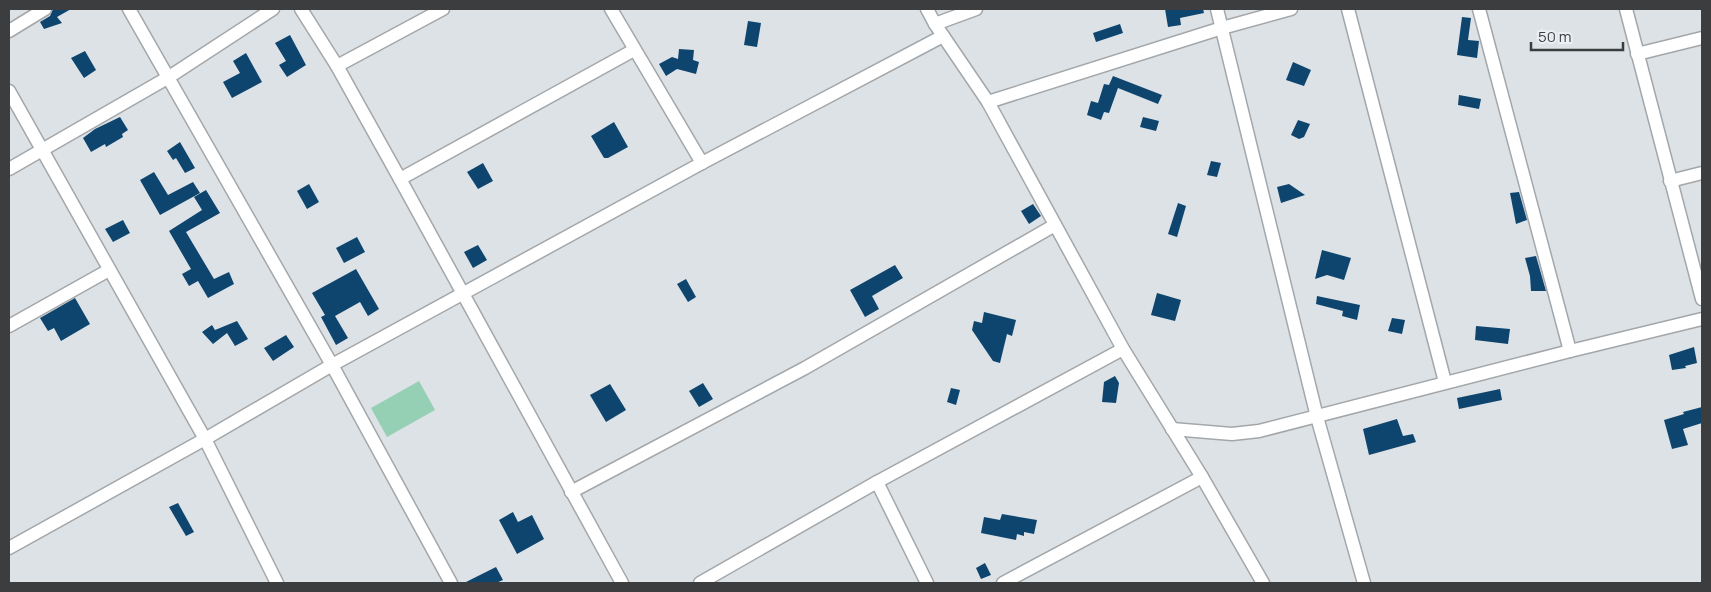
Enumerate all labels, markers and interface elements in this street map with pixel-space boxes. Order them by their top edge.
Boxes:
scale bar [1531,20,1624,52]
text: 50 m [1538,26,1572,47]

